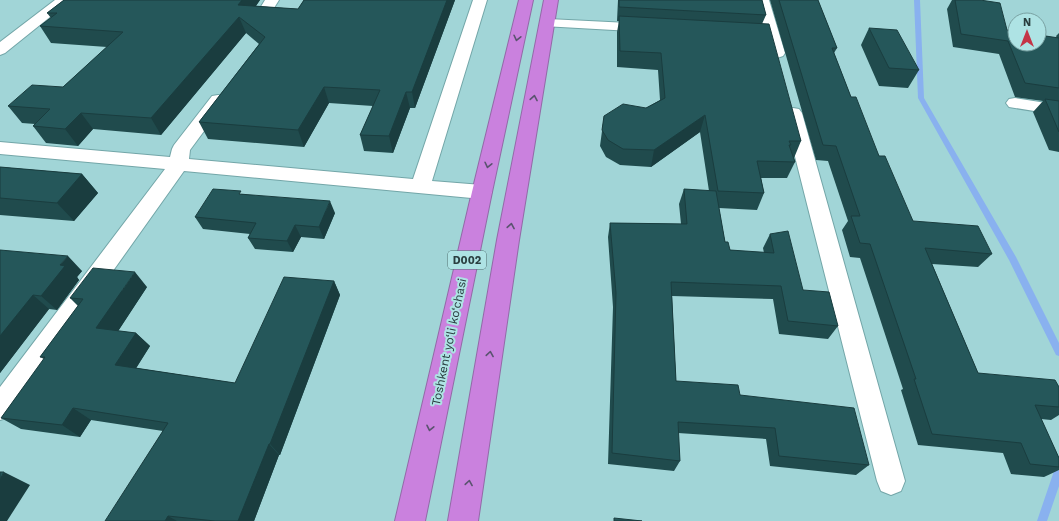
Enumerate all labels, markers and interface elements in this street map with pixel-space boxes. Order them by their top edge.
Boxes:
north arrow [1007,12,1047,52]
text: N [1023,16,1031,29]
one-way arrow [513,34,522,41]
one-way arrow [530,95,538,101]
one-way arrow [484,162,492,168]
one-way arrow [506,223,514,229]
road number: D002 [448,251,486,269]
street label: Toshkent yo‘li ko‘chasi [429,277,469,407]
one-way arrow [485,351,493,357]
one-way arrow [427,425,435,432]
one-way arrow [464,479,473,486]

